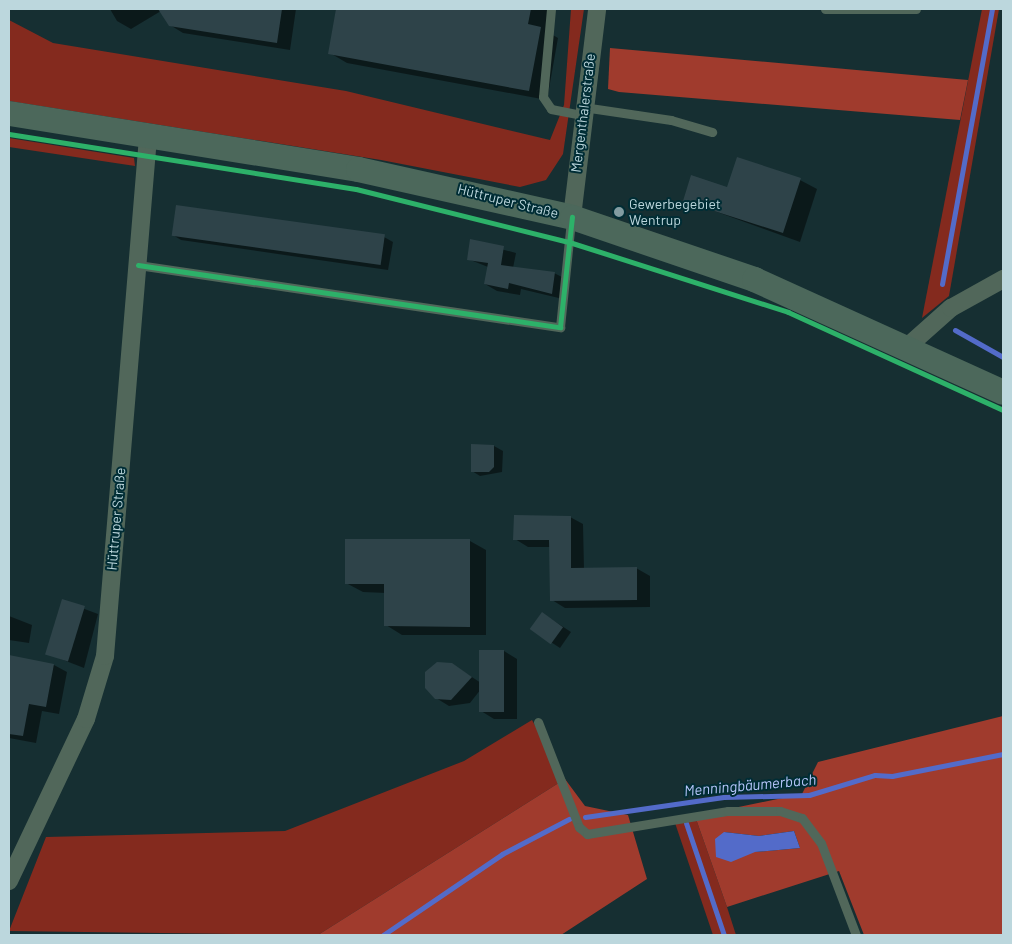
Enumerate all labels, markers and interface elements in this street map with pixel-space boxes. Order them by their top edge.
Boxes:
street label: Mergenthalerstraße [567,53,599,173]
street label: Hüttruper Straße [456,180,560,222]
place label: Gewerbegebiet Wentrup [629,196,721,228]
marker: Gewerbegebiet Wentrup [613,206,625,218]
street label: Hüttruper Straße [103,467,129,571]
water label: Menningbäumerbach [683,770,817,800]

